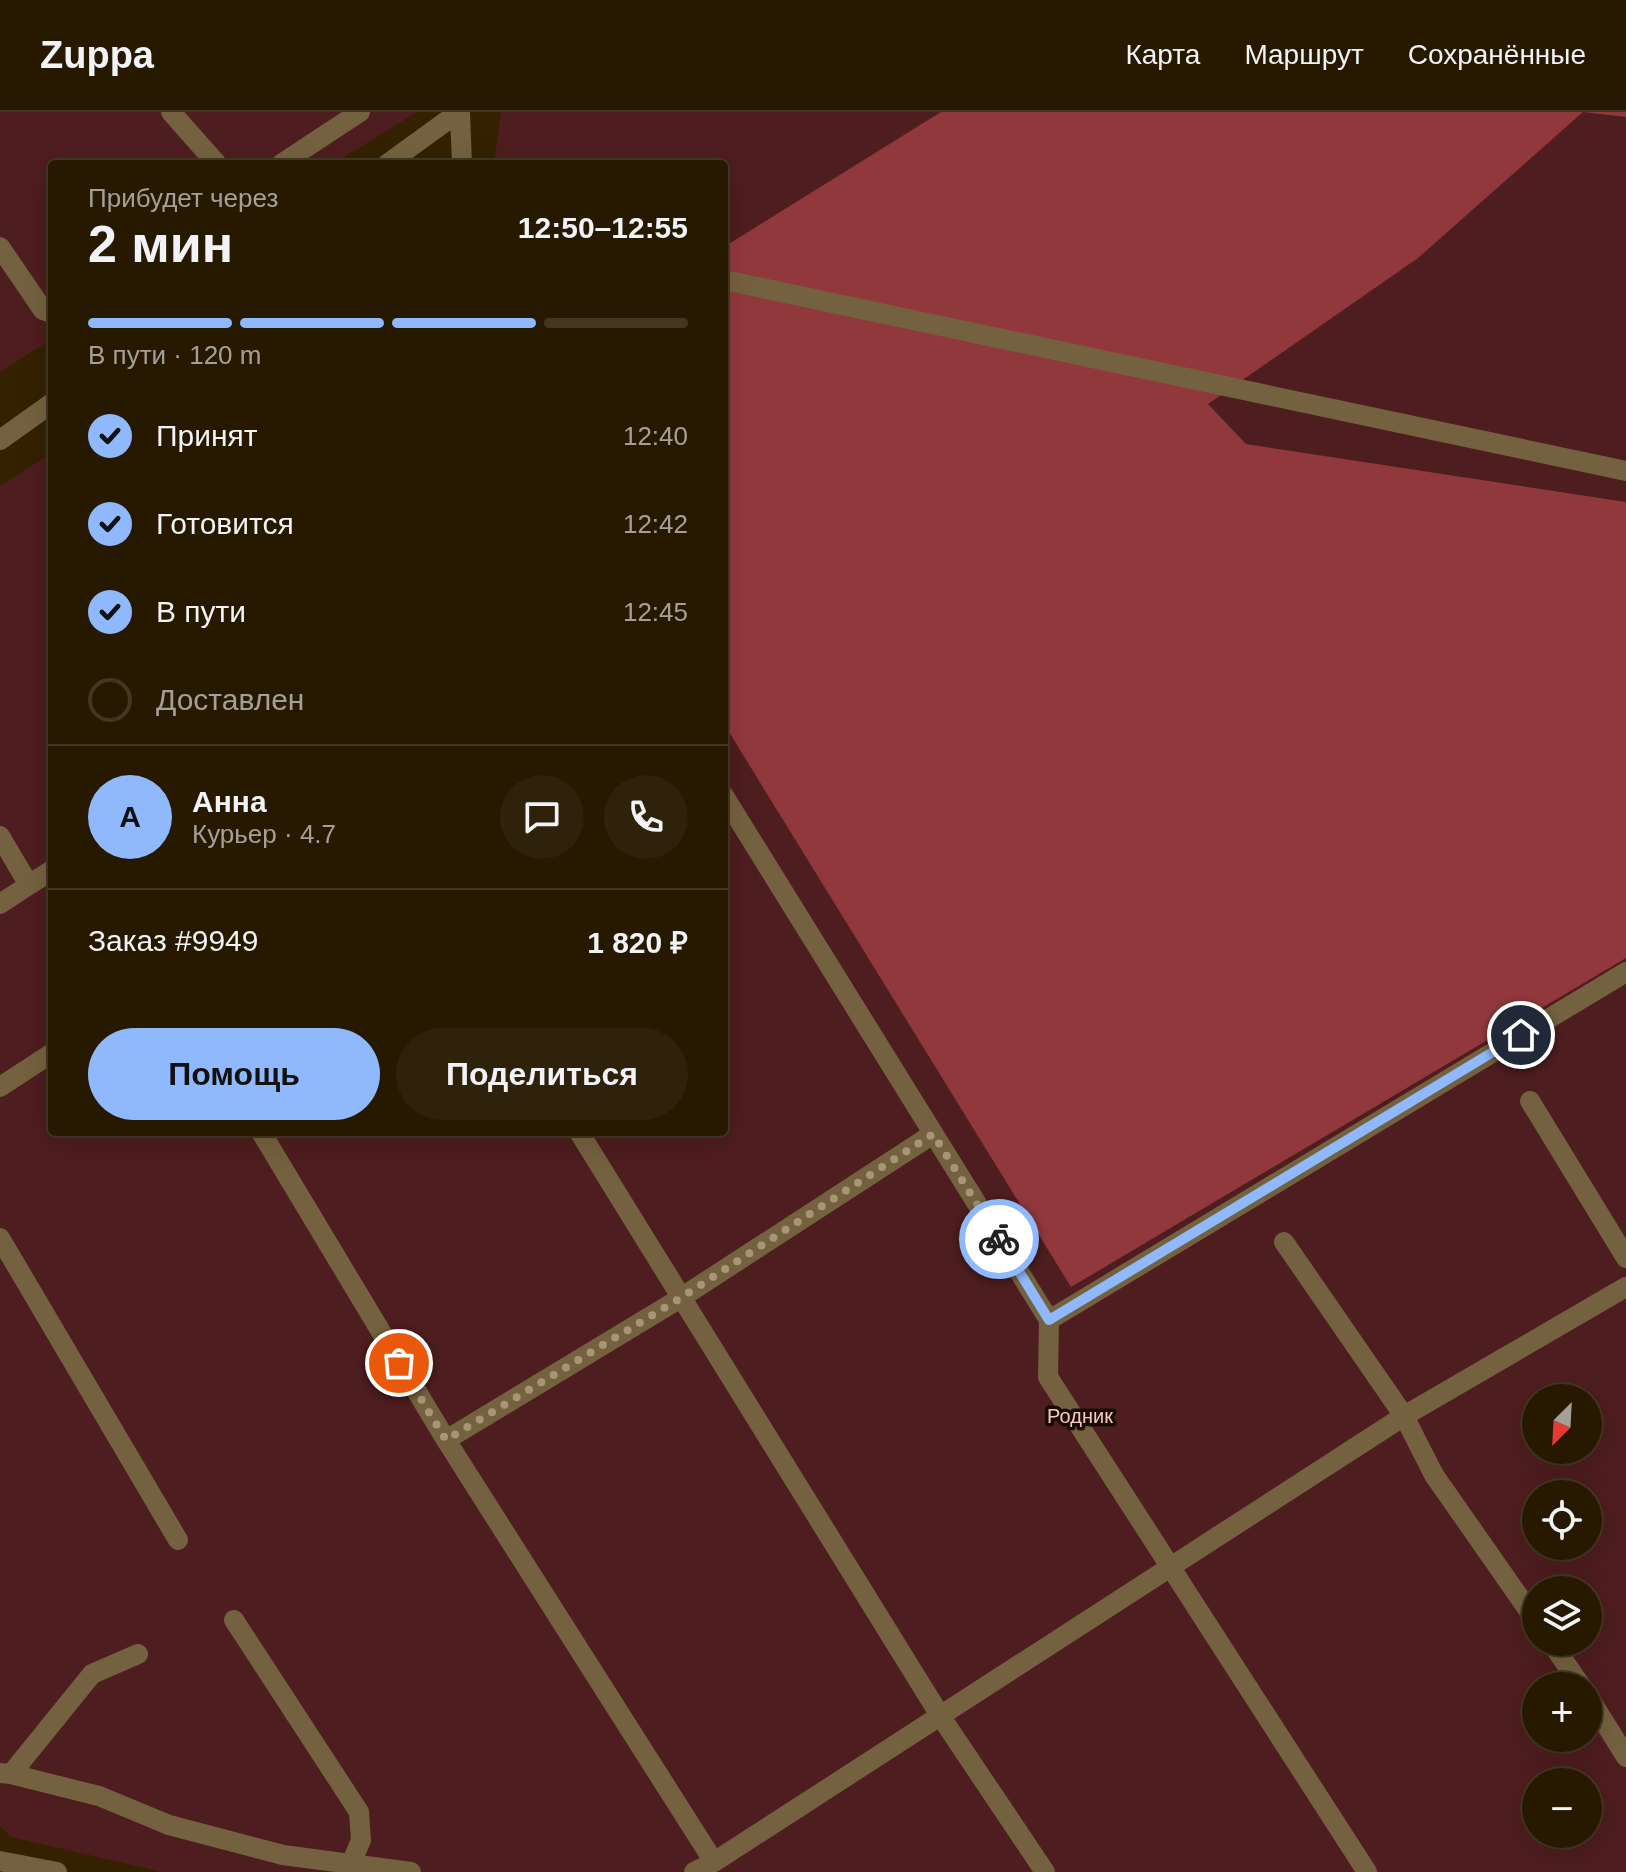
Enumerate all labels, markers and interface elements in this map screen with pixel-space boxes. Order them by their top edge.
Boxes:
text: Zuppa [40,34,154,76]
text: Карта [1125,39,1200,70]
text: Маршрут [1244,39,1364,70]
text: Сохранённые [1408,39,1586,70]
text: Прибудет через [88,183,278,213]
text: 12:50–12:55 [518,211,688,244]
text: 2 мин [88,215,233,273]
text: В пути · 120 m [88,340,261,370]
icon: check [88,414,132,458]
text: Принят [156,419,258,452]
text: 12:40 [623,421,688,451]
icon: check [88,502,132,546]
text: Готовится [156,507,294,540]
text: 12:42 [623,509,688,539]
icon: check [88,590,132,634]
text: В пути [156,595,246,628]
text: 12:45 [623,597,688,627]
text: Доставлен [156,683,304,716]
button: chat [500,775,584,859]
button: phone [604,775,688,859]
text: Анна [192,785,267,818]
text: А [119,800,141,833]
text: Курьер · 4.7 [192,819,336,849]
text: Заказ #9949 [88,924,258,957]
text: 1 820 ₽ [587,926,688,959]
pin [1487,1001,1555,1069]
icon: home [1499,1013,1543,1057]
button: Помощь [88,1028,380,1120]
button: Поделиться [396,1028,688,1120]
courier [959,1199,1039,1279]
icon: bike [977,1217,1021,1261]
pin [365,1329,433,1397]
icon: bag [377,1341,421,1385]
north arrow [1522,1384,1602,1464]
map controls [1522,1384,1602,1848]
park label: Родник [1047,1405,1113,1427]
button: locate [1522,1480,1602,1560]
button: layers [1522,1576,1602,1656]
button: + [1522,1672,1602,1752]
button: − [1522,1768,1602,1848]

